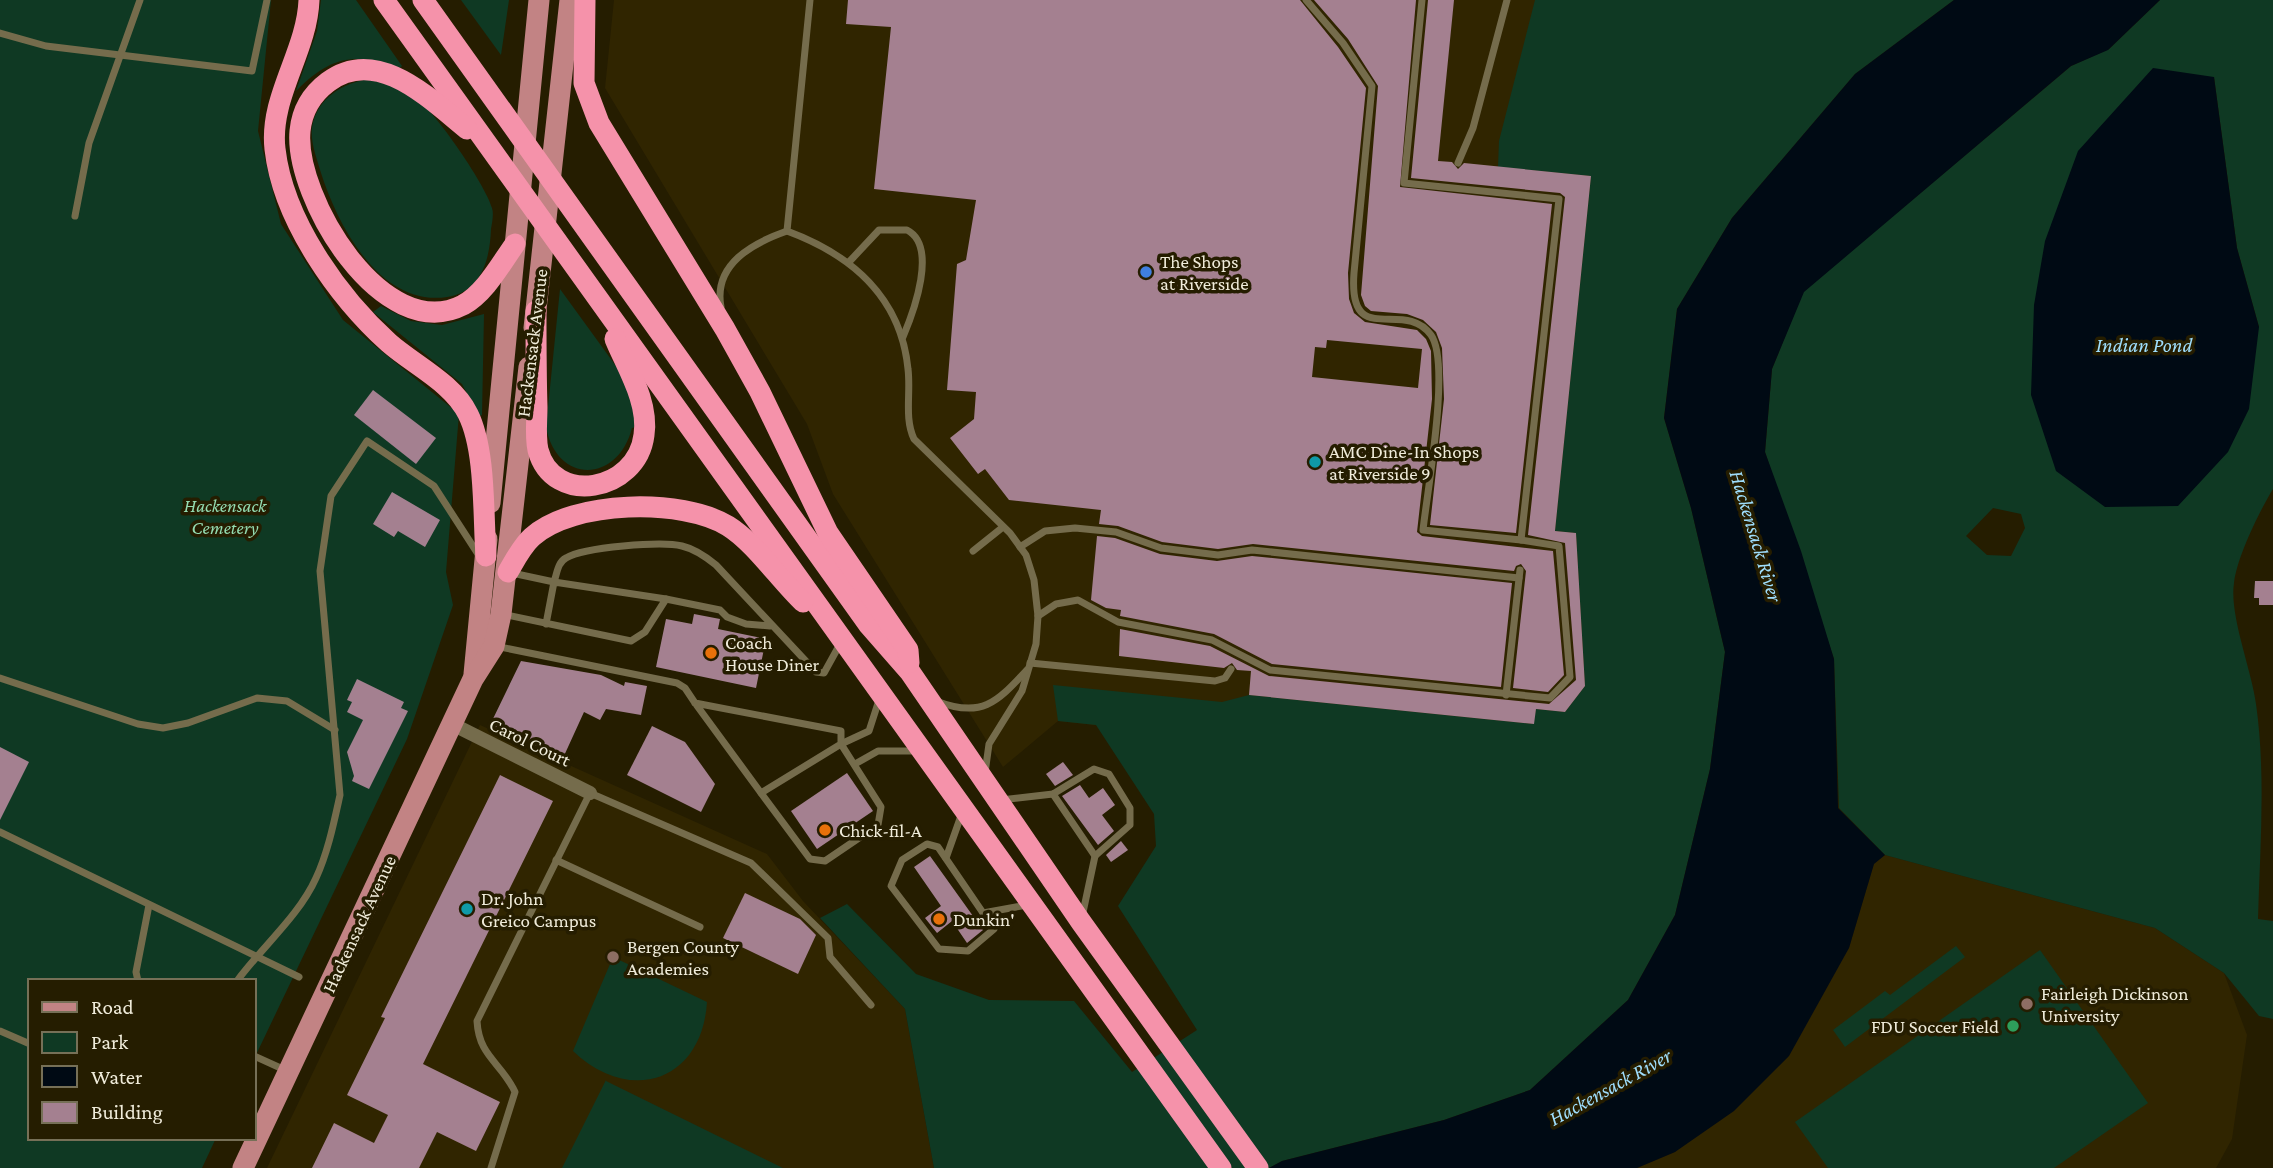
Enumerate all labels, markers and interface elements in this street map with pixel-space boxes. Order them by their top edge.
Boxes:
place label: The Shops at Riverside [1160,251,1249,294]
marker: The Shops at Riverside [1138,264,1154,280]
street label: Hackensack Avenue [512,268,552,418]
water label: Indian Pond [2096,333,2193,357]
place label: AMC Dine-In Shops at Riverside 9 [1329,441,1479,484]
marker: AMC Dine-In Shops at Riverside 9 [1307,454,1323,470]
water label: Hackensack River [1725,467,1788,605]
park label: Hackensack Cemetery [184,495,267,538]
place label: Coach House Diner [725,632,820,675]
marker: Coach House Diner [703,645,719,661]
street label: Carol Court [486,713,575,771]
place label: Chick-fil-A [839,820,922,841]
marker: Chick-fil-A [817,822,833,838]
street label: Hackensack Avenue [318,852,400,996]
place label: Dr. John Greico Campus [481,888,596,931]
marker: Dr. John Greico Campus [459,901,475,917]
place label: Dunkin' [953,909,1015,930]
marker: Dunkin' [931,911,947,927]
place label: Bergen County Academies [627,936,739,979]
marker: Bergen County Academies [605,949,621,965]
legend [28,979,256,1140]
place label: Fairleigh Dickinson University [2041,983,2188,1026]
text: Road [91,995,134,1019]
marker: Fairleigh Dickinson University [2019,996,2035,1012]
place label: FDU Soccer Field [1871,1016,1999,1037]
marker: FDU Soccer Field [2005,1018,2021,1034]
text: Park [91,1030,128,1054]
water label: Hackensack River [1545,1043,1676,1131]
text: Water [91,1065,143,1089]
text: Building [91,1100,163,1124]

